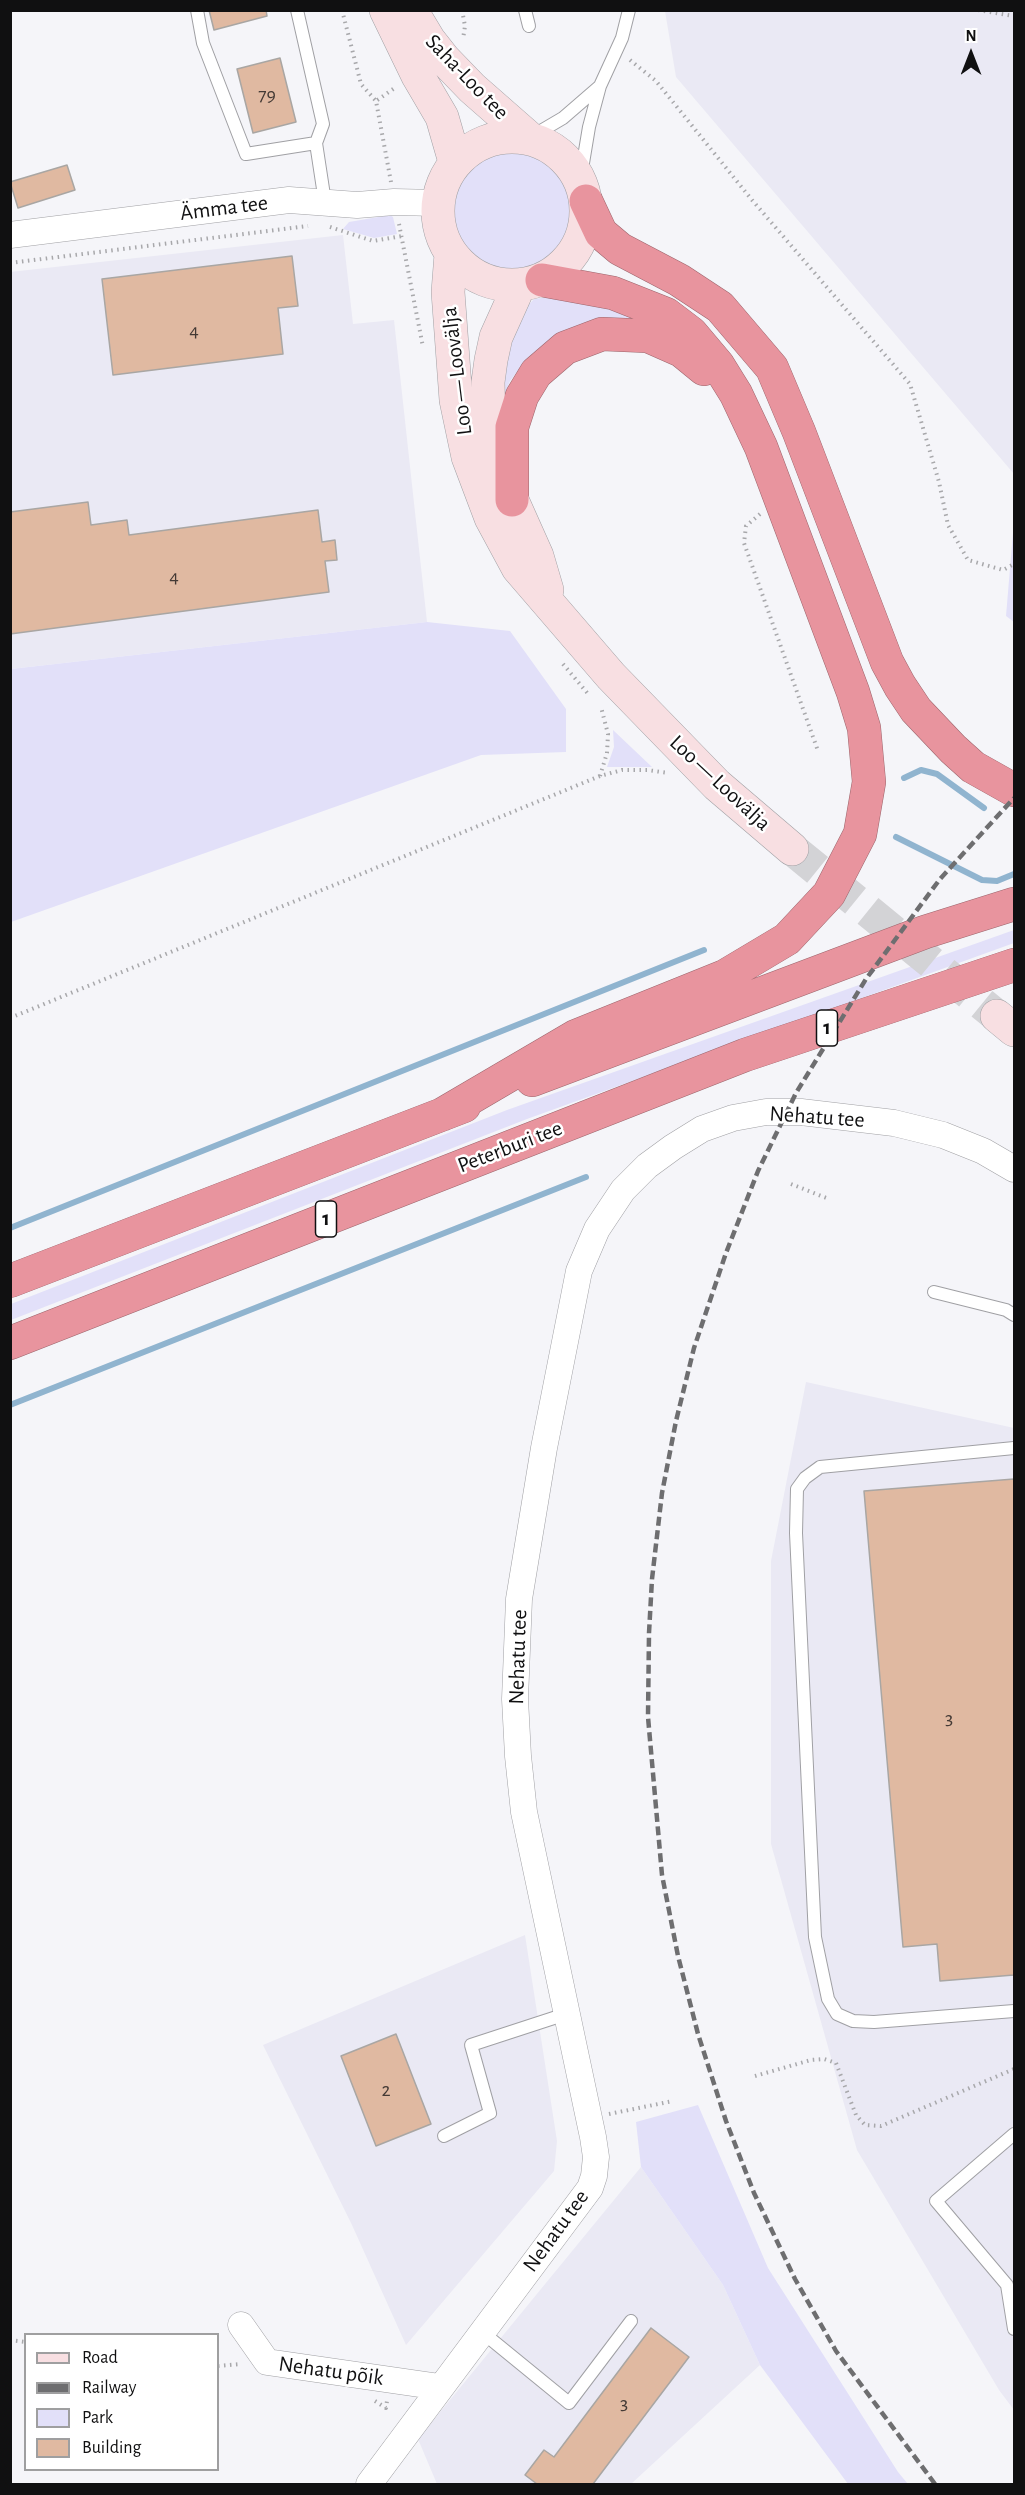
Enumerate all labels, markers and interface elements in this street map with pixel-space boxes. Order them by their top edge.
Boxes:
north arrow [941,24,1001,84]
text: N [965,28,977,44]
street label: Saha-Loo tee [420,29,514,125]
house number: 79 [258,83,276,107]
street label: Ämma tee [179,190,269,226]
street label: Loo — Loovälja [436,305,478,437]
house number: 4 [189,319,199,343]
house number: 4 [169,565,179,589]
street label: Loo — Loovälja [664,729,776,837]
road number: 1 [816,1010,838,1046]
street label: Nehatu tee [769,1101,865,1133]
street label: Peterburi tee [454,1115,566,1179]
road number: 1 [316,1201,336,1237]
street label: Nehatu tee [503,1609,533,1705]
house number: 3 [945,1706,953,1730]
house number: 2 [381,2078,391,2102]
street label: Nehatu tee [517,2185,595,2277]
legend [24,2333,219,2471]
text: Road [82,2349,118,2367]
street label: Nehatu põik [277,2351,385,2391]
text: Railway [82,2379,136,2397]
house number: 3 [620,2391,628,2415]
text: Park [82,2409,113,2427]
text: Building [82,2439,141,2457]

